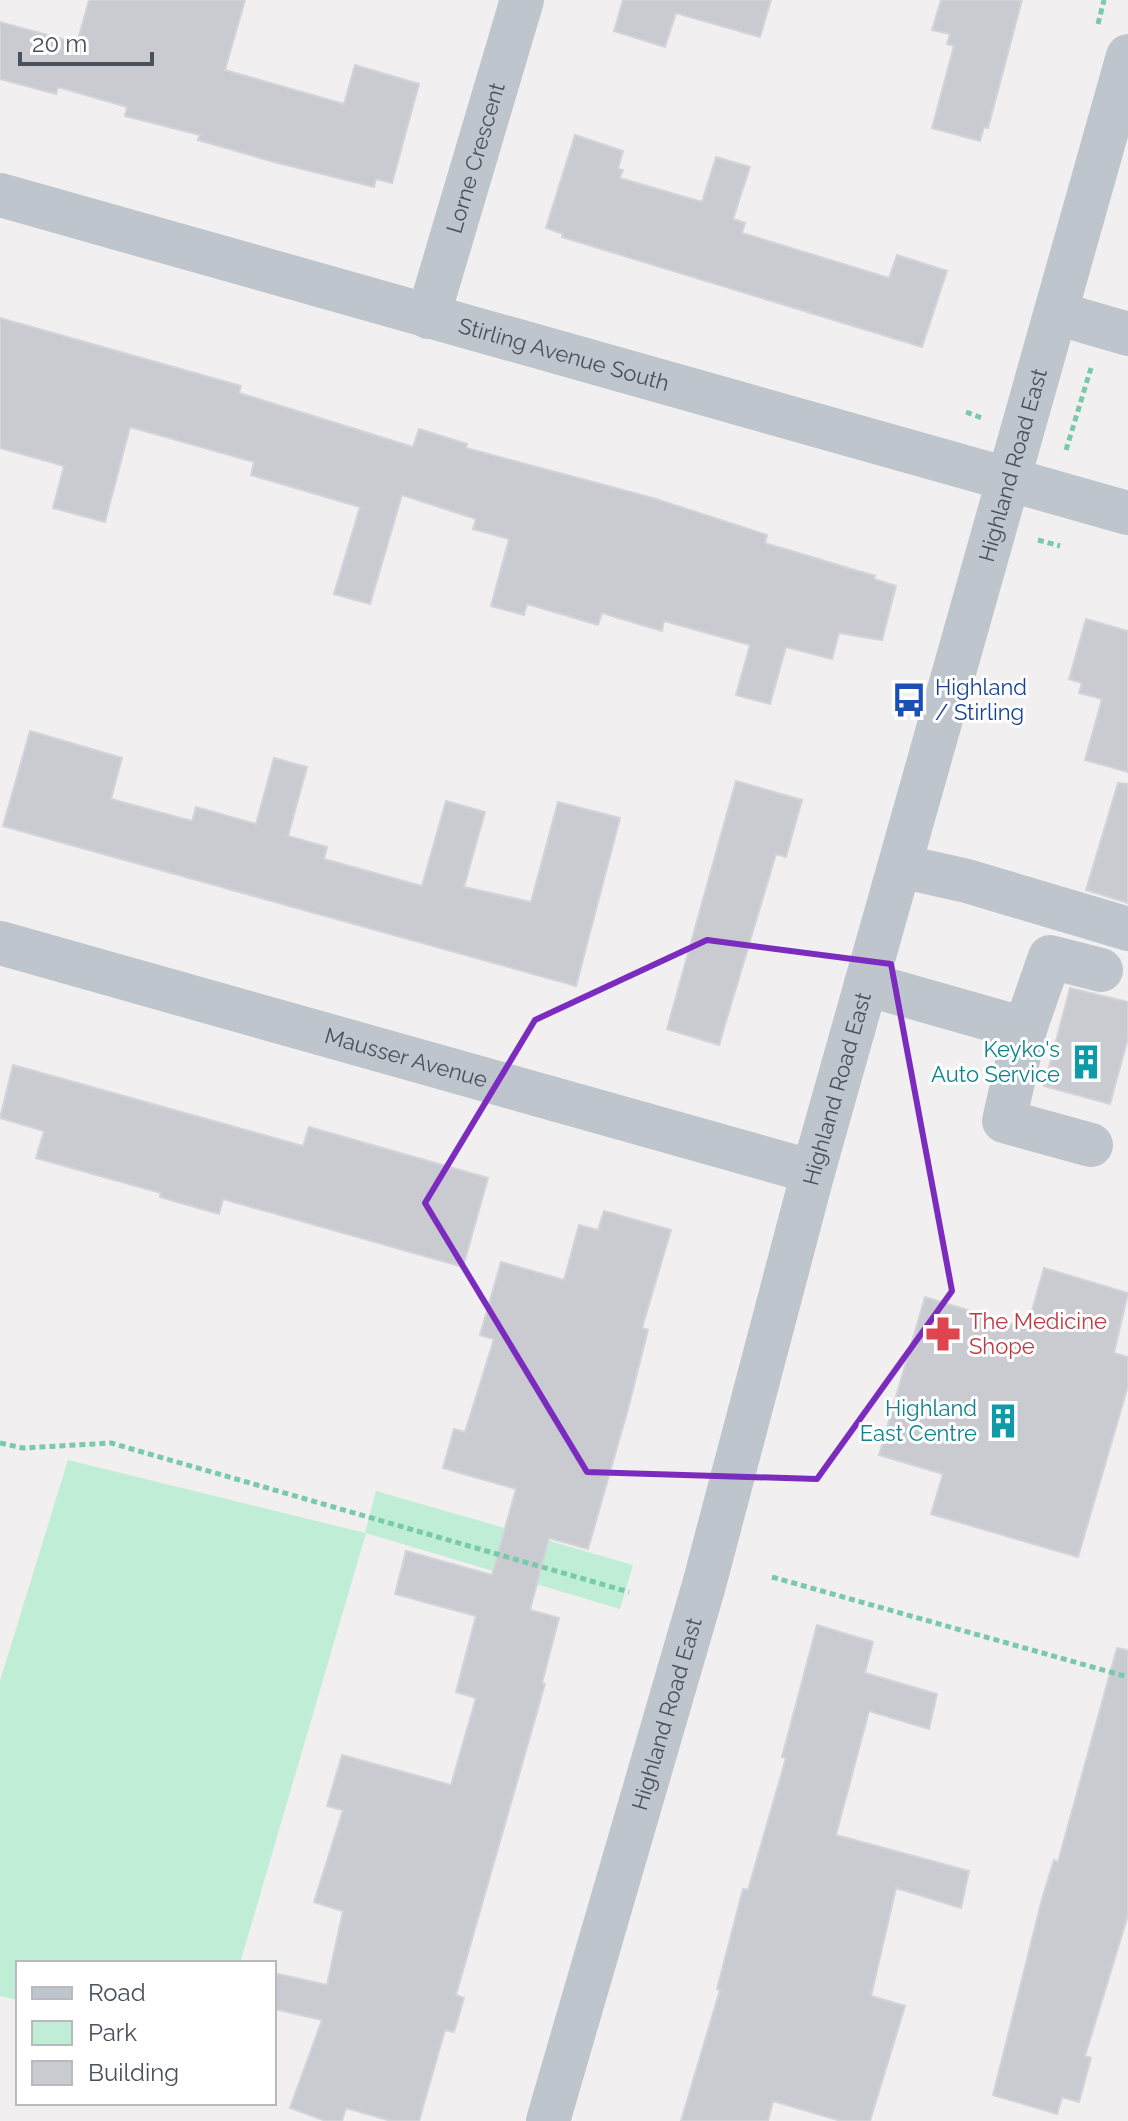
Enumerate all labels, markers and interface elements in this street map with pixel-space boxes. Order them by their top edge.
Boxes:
scale bar [20,16,152,66]
text: 20 m [32,29,87,58]
street label: Lorne Crescent [441,79,510,236]
street label: Stirling Avenue South [456,312,672,396]
street label: Highland Road East [973,365,1052,564]
place label: Highland / Stirling [935,674,1027,725]
bus stop icon: Highland / Stirling [890,681,928,719]
street label: Highland Road East [797,989,876,1188]
street label: Mausser Avenue [322,1022,491,1093]
place label: Keyko's Auto Service [931,1036,1060,1087]
building icon: Keyko's Auto Service [1067,1043,1105,1081]
place label: The Medicine Shope [969,1308,1107,1359]
pharmacy icon: The Medicine Shope [924,1315,962,1353]
place label: Highland East Centre [860,1395,977,1446]
building icon: Highland East Centre [984,1402,1022,1440]
street label: Highland Road East [626,1614,707,1813]
legend [16,1961,276,2105]
text: Road [88,1978,146,2007]
text: Park [88,2018,137,2047]
text: Building [88,2058,179,2087]

